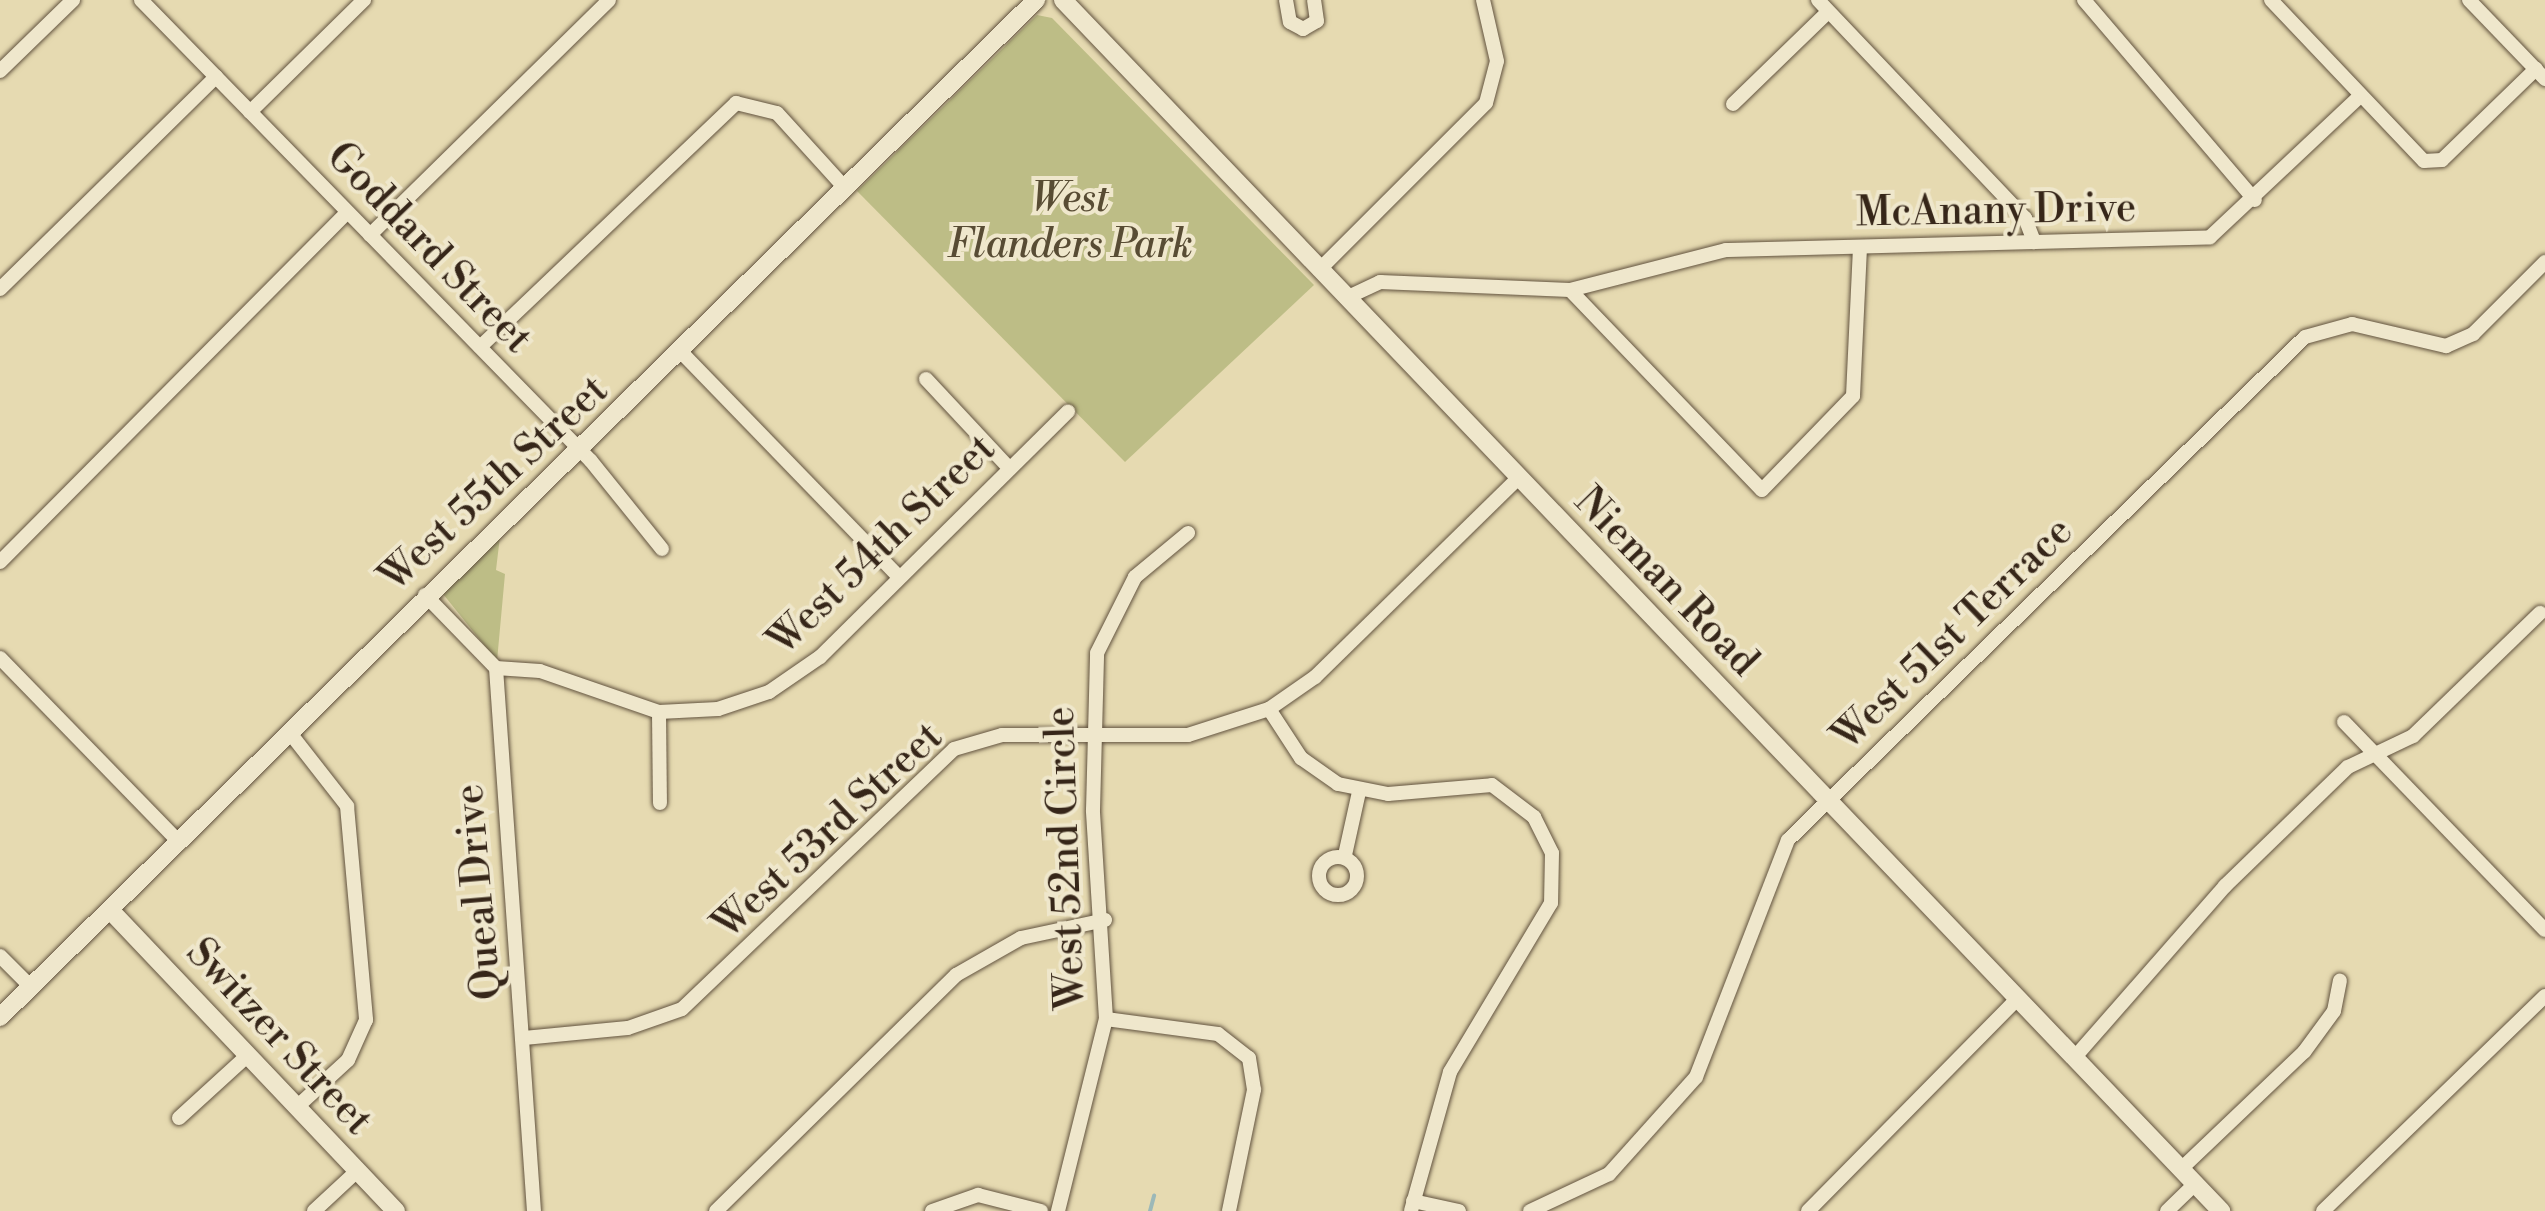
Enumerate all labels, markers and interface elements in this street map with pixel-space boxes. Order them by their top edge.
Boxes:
street label: Goddard Street [316,133,542,363]
park label: West Flanders Park [947,175,1193,269]
street label: McAnany Drive [1856,185,2136,237]
street label: West 55th Street [370,366,618,602]
street label: West 54th Street [759,425,1005,665]
street label: Nieman Road [1564,478,1768,686]
street label: West 51st Terrace [1823,508,2083,760]
street label: West 52nd Circle [1037,706,1095,1010]
street label: West 53rd Street [704,713,952,949]
street label: Queal Drive [446,782,512,1002]
street label: Switzer Street [176,929,382,1145]

